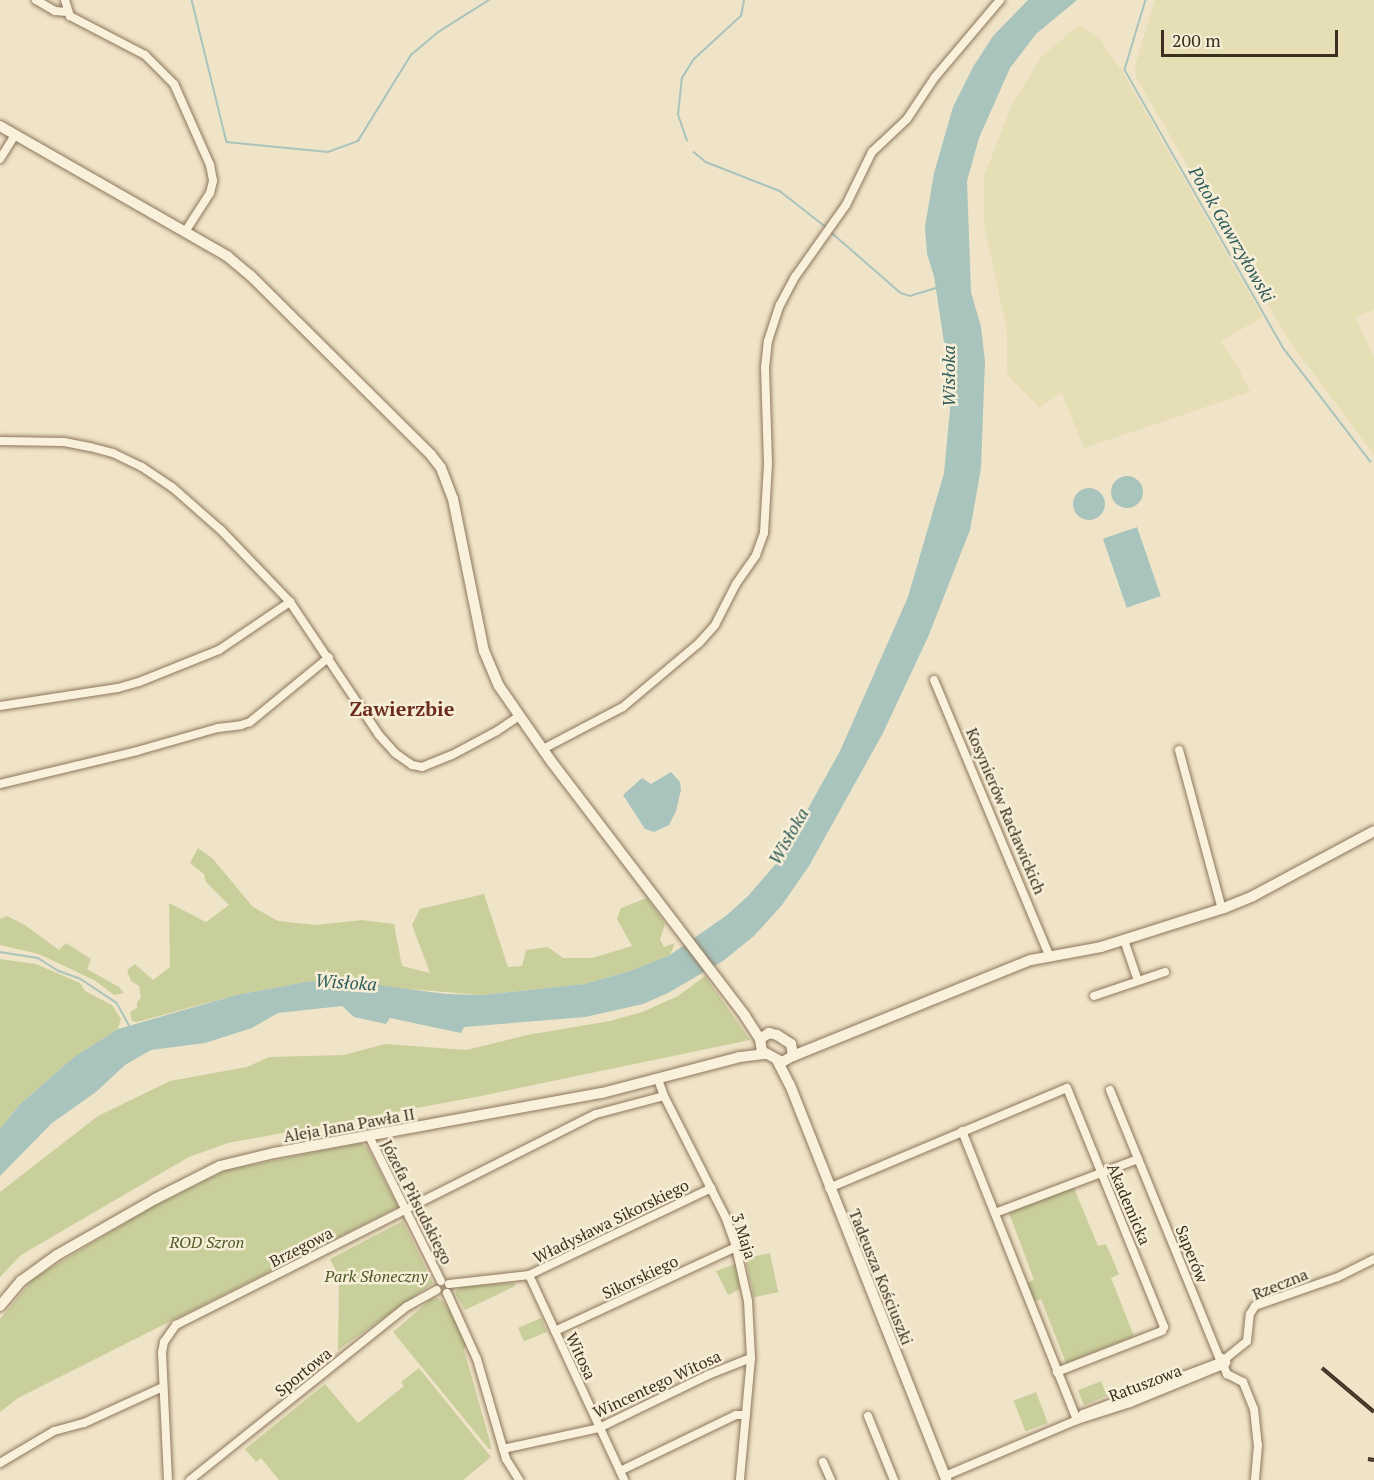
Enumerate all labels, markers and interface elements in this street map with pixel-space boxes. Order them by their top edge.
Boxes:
scale bar [1164,18,1341,56]
text: 200 m [1172,28,1221,52]
water label: Potok Gawrzyłowski [1184,162,1280,306]
water label: Wisłoka [937,345,959,407]
district label: Zawierzbie [350,696,454,720]
street label: Kosynierów Racławickich [962,725,1050,897]
water label: Wisłoka [763,804,813,868]
water label: Wisłoka [314,969,378,995]
street label: Aleja Jana Pawła II [282,1104,416,1146]
street label: Józefa Piłsudskiego [377,1137,457,1267]
street label: Akademicka [1103,1160,1155,1248]
street label: Władysława Sikorskiego [530,1175,692,1267]
street label: Tadeusza Kościuszki [845,1206,917,1348]
street label: 3 Maja [728,1211,760,1261]
street label: Saperów [1172,1222,1212,1286]
street label: Brzegowa [266,1223,336,1271]
park label: ROD Szron [170,1232,244,1252]
street label: Sikorskiego [599,1251,681,1303]
street label: Rzeczna [1250,1264,1310,1304]
park label: Park Słoneczny [325,1266,427,1286]
street label: Witosa [562,1329,600,1383]
street label: Sportowa [271,1343,335,1401]
street label: Wincentego Witosa [590,1346,724,1422]
street label: Ratuszowa [1106,1360,1184,1406]

